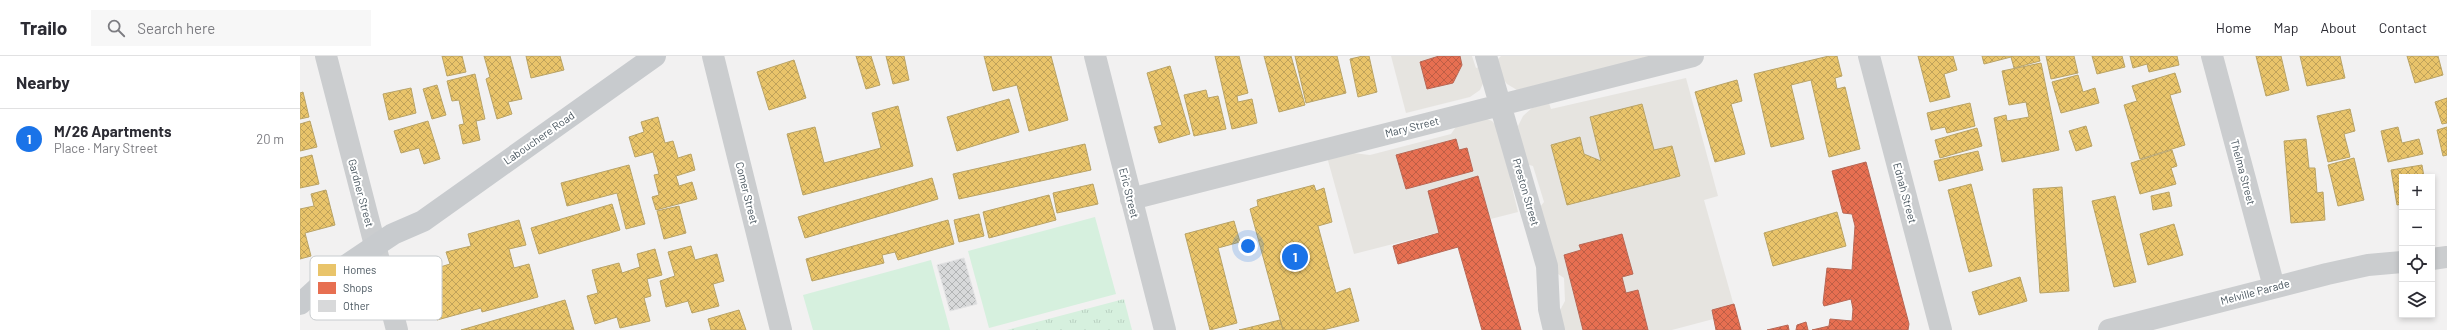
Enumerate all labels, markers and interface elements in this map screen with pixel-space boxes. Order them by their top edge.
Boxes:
search box [91,10,371,46]
text: Trailo [20,16,67,39]
icon: search [105,17,127,39]
text: Search here [137,19,215,37]
text: Home [2216,19,2252,36]
text: Map [2274,19,2298,36]
text: About [2320,19,2357,36]
text: Contact [2379,19,2427,36]
text: Nearby [16,72,70,92]
street label: Labouchere Road [501,108,577,167]
street label: Mary Street [1384,114,1440,139]
text: M/26 Apartments [54,122,171,140]
text: 1 [27,131,31,147]
text: 20 m [256,131,284,147]
street label: Thelma Street [2228,138,2258,206]
text: Place · Mary Street [54,140,158,156]
street label: Gardner Street [346,157,377,228]
street label: Preston Street [1511,157,1542,227]
street label: Comer Street [733,160,762,225]
street label: Ednah Street [1891,161,1920,225]
street label: Eric Street [1117,166,1142,219]
map controls [2399,174,2435,318]
button: + [2399,174,2435,210]
button: − [2399,210,2435,246]
your location [1238,236,1258,256]
pin: 1 [1282,242,1308,272]
button: locate [2399,246,2435,282]
legend [310,256,442,320]
text: Homes [343,263,376,276]
street label: Melville Parade [2219,276,2291,307]
text: Shops [343,281,373,294]
button: layers [2399,282,2435,318]
text: Other [343,299,370,312]

